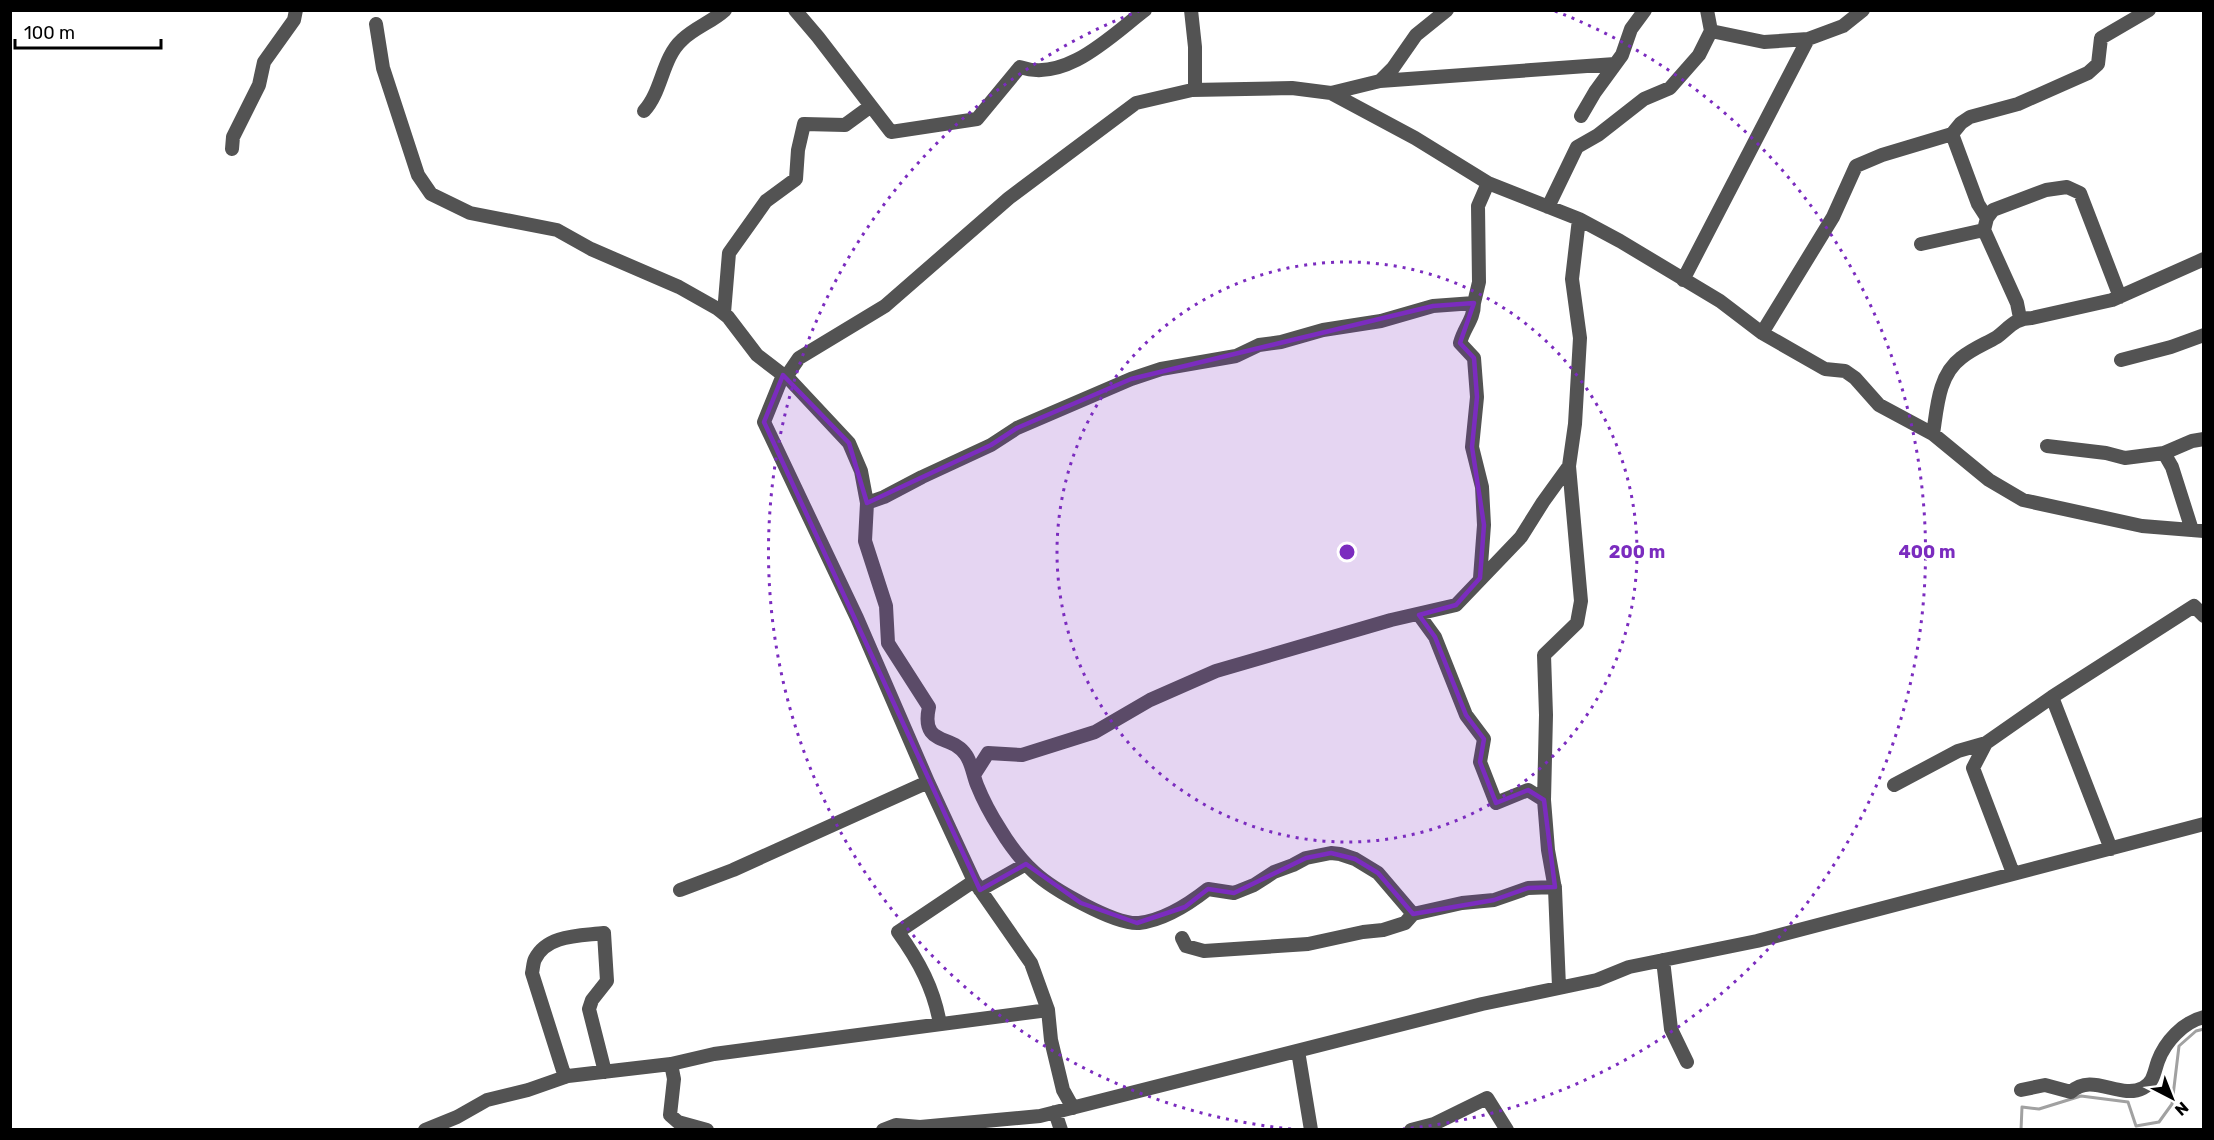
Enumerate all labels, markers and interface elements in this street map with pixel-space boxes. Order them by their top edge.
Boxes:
scale bar [15,12,160,50]
text: 100 m [24,22,75,44]
text: 200 m [1609,541,1665,563]
text: 400 m [1898,541,1956,563]
centre of rings [1337,542,1357,562]
north arrow [2142,1068,2202,1128]
text: N [2171,1098,2192,1120]

